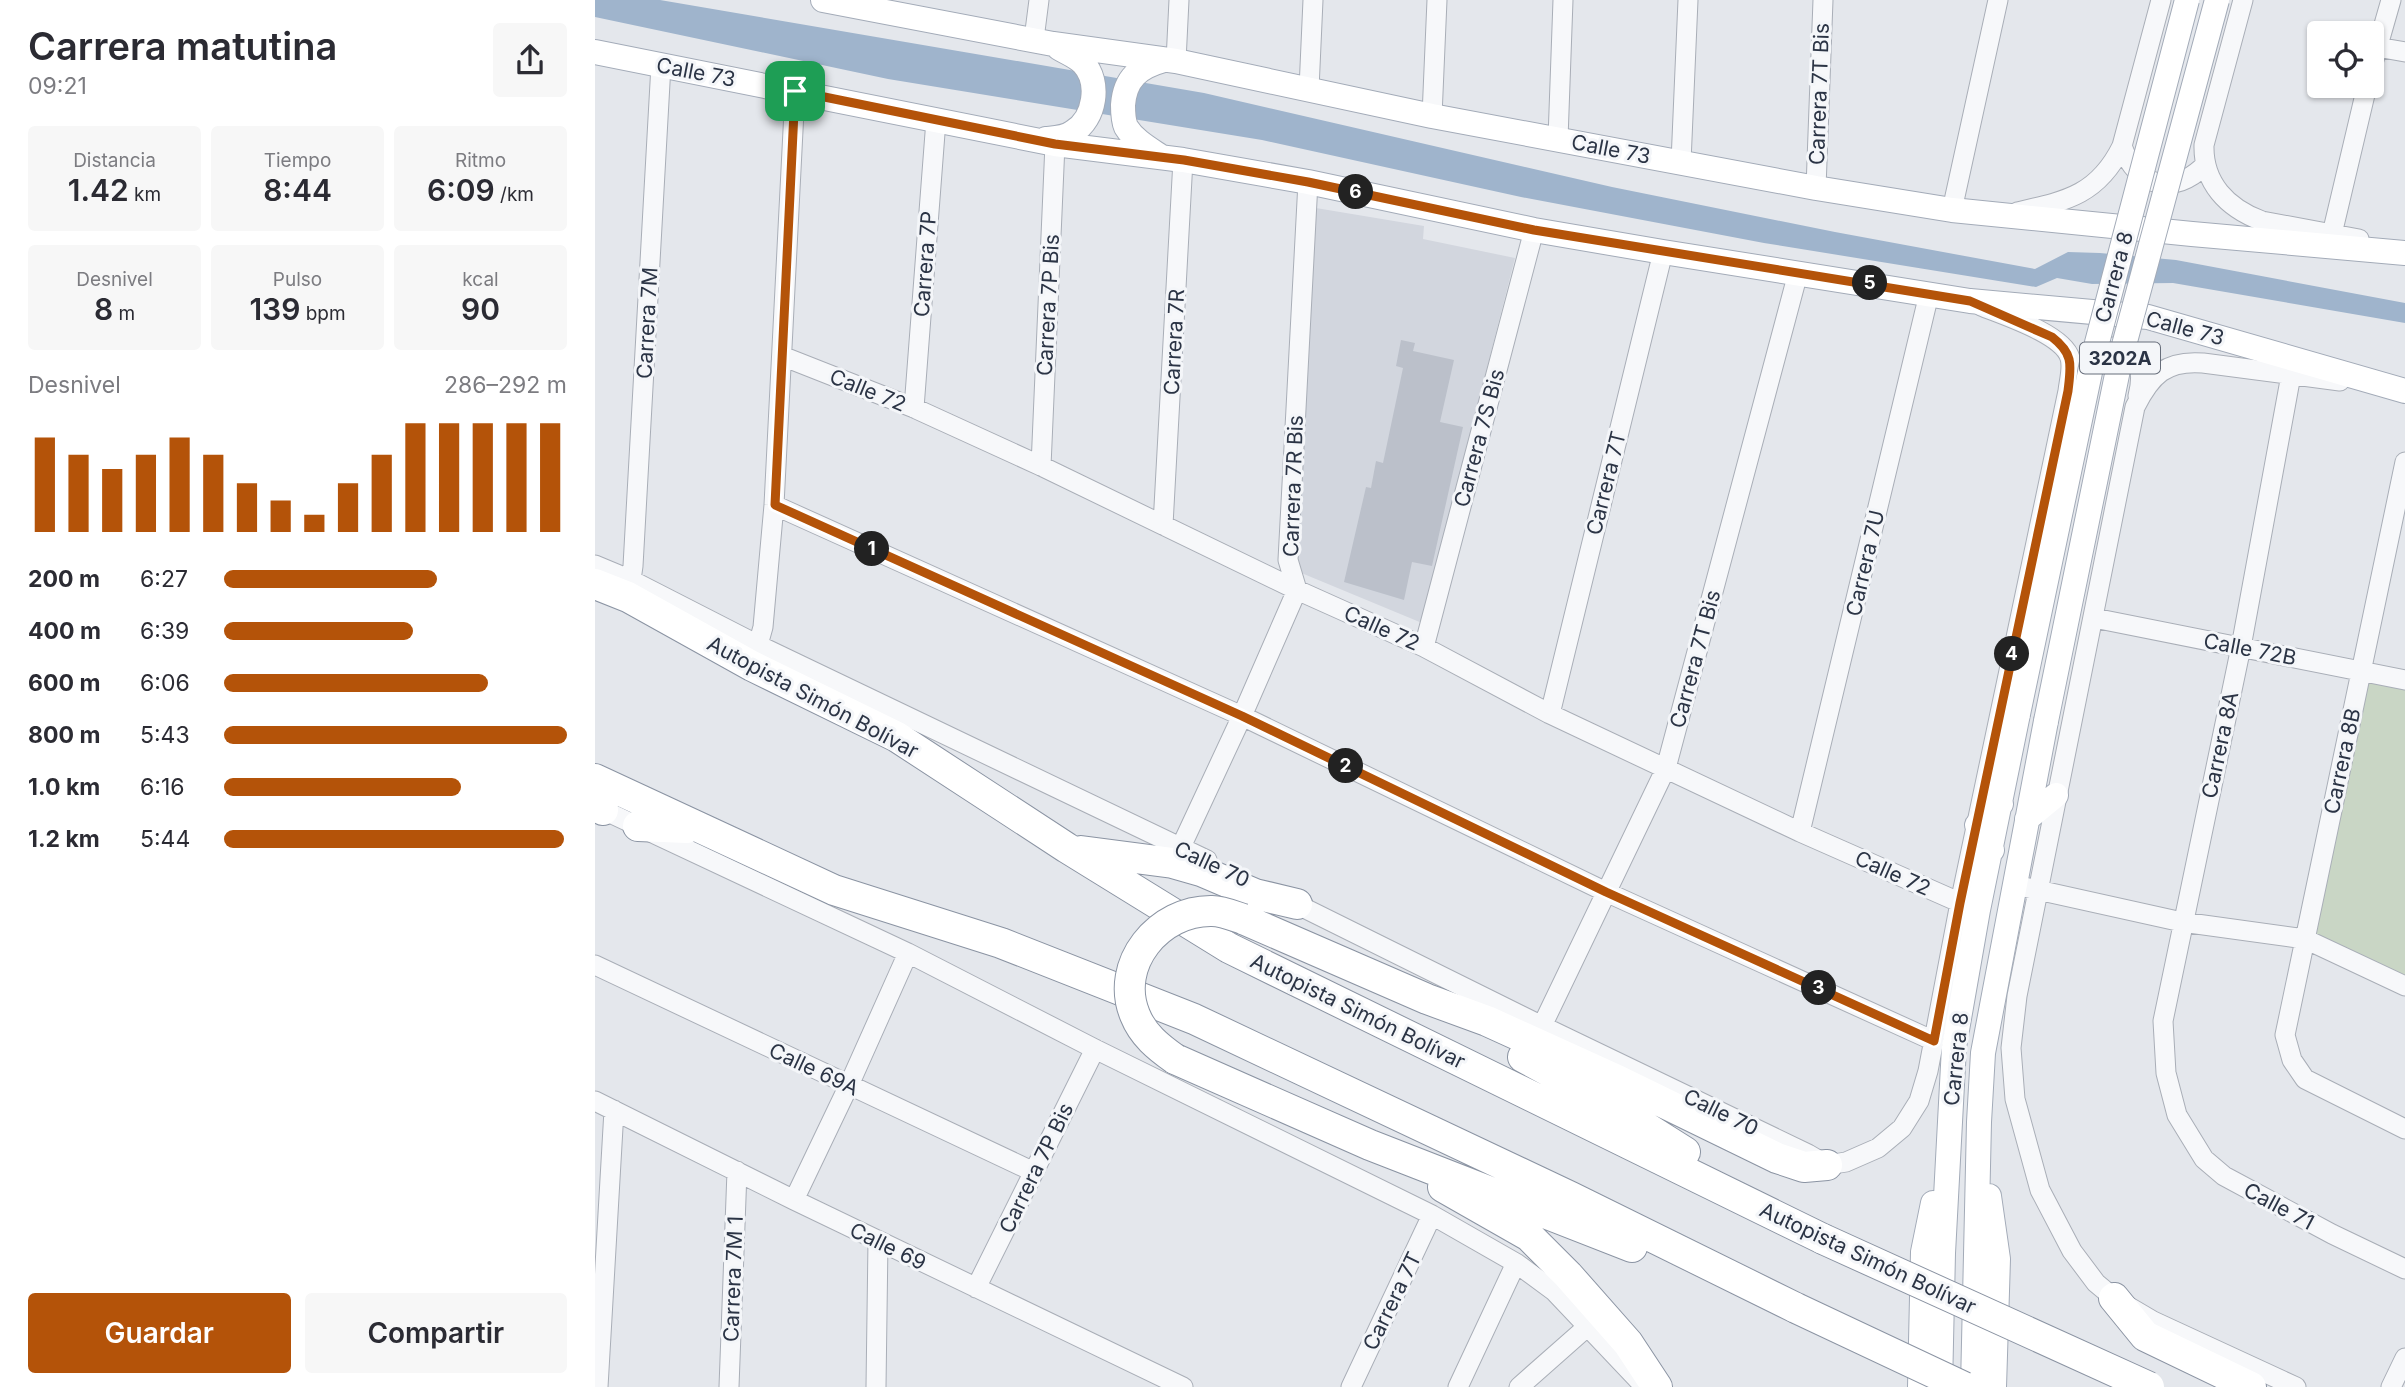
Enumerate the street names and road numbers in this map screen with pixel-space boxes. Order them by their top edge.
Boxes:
street label: Carrera 7T Bis [1804,23,1834,165]
street label: Calle 73 [654,52,738,92]
street label: Calle 73 [1569,129,1653,169]
street label: Carrera 7P [909,210,941,318]
street label: Carrera 8 [2090,228,2138,326]
street label: Carrera 7P Bis [1032,233,1064,377]
street label: Carrera 7M [632,267,662,379]
street label: Carrera 7R [1159,288,1189,396]
street label: Calle 73 [2143,306,2227,350]
road number: 3202A [2080,342,2160,374]
street label: Calle 72 [826,363,910,417]
street label: Carrera 7S Bis [1449,366,1509,510]
street label: Carrera 7R Bis [1278,415,1308,557]
street label: Carrera 7T [1581,428,1631,538]
street label: Carrera 7U [1841,507,1889,619]
street label: Carrera 7T Bis [1665,587,1725,731]
street label: Calle 72 [1340,600,1424,656]
street label: Calle 72B [2202,628,2298,670]
street label: Autopista Simón Bolívar [703,631,923,763]
street label: Carrera 8A [2197,689,2243,801]
street label: Carrera 8B [2319,706,2365,816]
street label: Calle 70 [1170,836,1254,892]
street label: Calle 72 [1851,845,1935,901]
street label: Autopista Simón Bolívar [1247,948,1469,1074]
street label: Carrera 8 [1939,1011,1973,1107]
street label: Calle 69A [765,1037,863,1101]
street label: Calle 70 [1679,1083,1763,1141]
street label: Carrera 7P Bis [994,1099,1078,1237]
street label: Calle 71 [2240,1177,2318,1235]
street label: Autopista Simón Bolívar [1756,1197,1980,1319]
street label: Carrera 7M 1 [718,1216,748,1342]
street label: Calle 69 [846,1217,930,1275]
street label: Carrera 7T [1357,1248,1427,1354]

